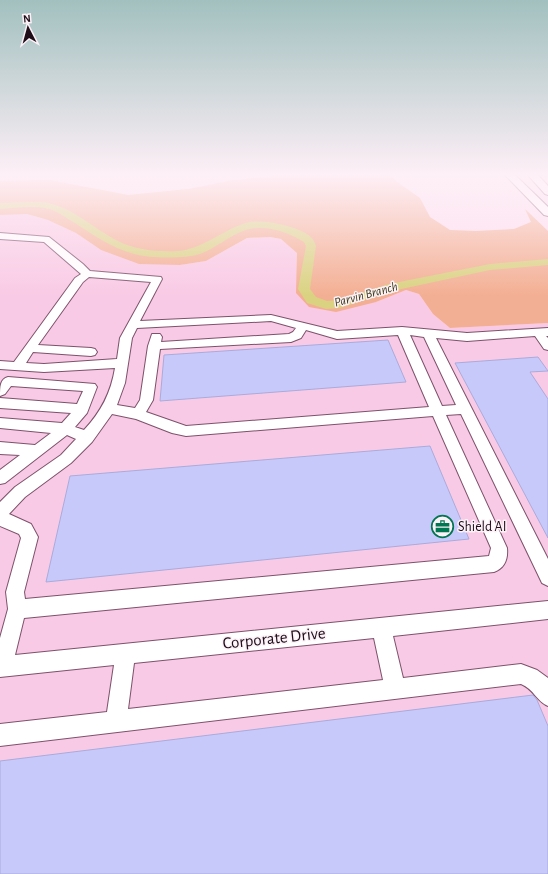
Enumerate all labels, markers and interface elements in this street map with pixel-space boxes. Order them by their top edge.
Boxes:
north arrow [8,8,48,48]
text: N [23,13,31,24]
water label: Parvin Branch [333,280,399,310]
office icon: Shield AI [430,514,456,540]
place label: Shield AI [458,520,506,534]
street label: Corporate Drive [222,624,326,652]

